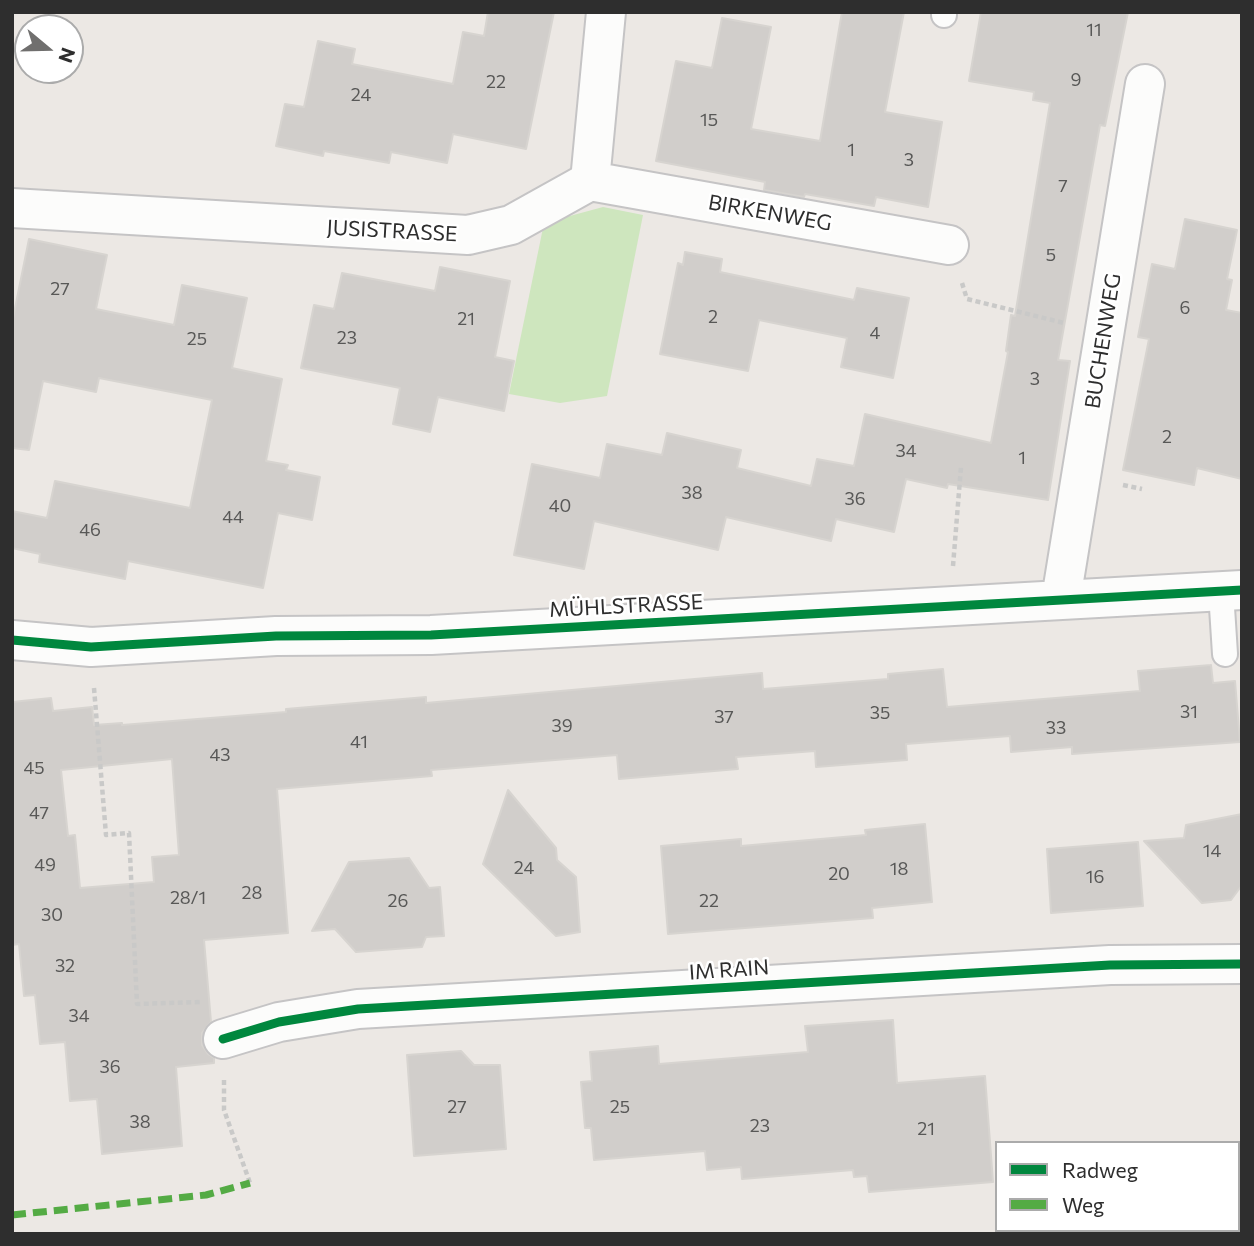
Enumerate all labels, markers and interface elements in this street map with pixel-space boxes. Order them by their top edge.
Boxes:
north arrow [14,14,84,84]
house number: 11 [1086,19,1102,41]
text: N [54,45,81,66]
house number: 9 [1071,69,1081,91]
house number: 22 [486,71,506,93]
house number: 24 [351,84,371,106]
house number: 15 [700,109,718,131]
house number: 1 [847,139,855,161]
house number: 3 [904,149,914,171]
house number: 7 [1058,175,1068,197]
street label: BIRKENWEG [706,190,834,236]
street label: JUSISTRASSE [326,215,458,247]
house number: 5 [1046,244,1056,266]
street label: BUCHENWEG [1080,272,1126,410]
house number: 27 [50,278,70,300]
house number: 6 [1180,297,1190,319]
house number: 2 [708,306,718,328]
house number: 21 [457,308,475,330]
house number: 4 [870,322,880,344]
house number: 23 [337,327,357,349]
house number: 25 [187,328,207,350]
house number: 3 [1030,368,1040,390]
house number: 2 [1162,426,1172,448]
house number: 34 [895,440,917,462]
house number: 1 [1018,447,1026,469]
house number: 38 [681,482,703,504]
house number: 36 [844,488,866,510]
house number: 40 [549,495,571,517]
house number: 44 [222,506,244,528]
house number: 46 [79,519,101,541]
street label: MÜHLSTRASSE [548,589,704,623]
house number: 31 [1180,701,1198,723]
house number: 35 [870,702,890,724]
house number: 37 [714,706,734,728]
house number: 39 [551,715,573,737]
house number: 33 [1046,717,1066,739]
house number: 41 [350,731,368,753]
house number: 43 [209,744,231,766]
house number: 45 [23,757,45,779]
house number: 47 [29,802,49,824]
house number: 14 [1203,840,1221,862]
house number: 49 [34,854,56,876]
house number: 24 [514,857,534,879]
house number: 18 [890,858,908,880]
house number: 20 [828,863,850,885]
house number: 16 [1086,866,1104,888]
house number: 28 [242,882,262,904]
house number: 28/1 [170,887,206,909]
house number: 26 [388,890,408,912]
house number: 22 [699,890,719,912]
house number: 30 [41,904,63,926]
house number: 32 [55,955,75,977]
street label: IM RAIN [688,955,770,985]
house number: 34 [68,1005,90,1027]
house number: 36 [99,1056,121,1078]
house number: 27 [447,1096,467,1118]
house number: 25 [610,1096,630,1118]
house number: 38 [129,1111,151,1133]
house number: 23 [750,1115,770,1137]
house number: 21 [917,1118,935,1140]
legend [995,1141,1240,1232]
text: Radweg [1062,1157,1138,1182]
text: Weg [1062,1192,1104,1217]

